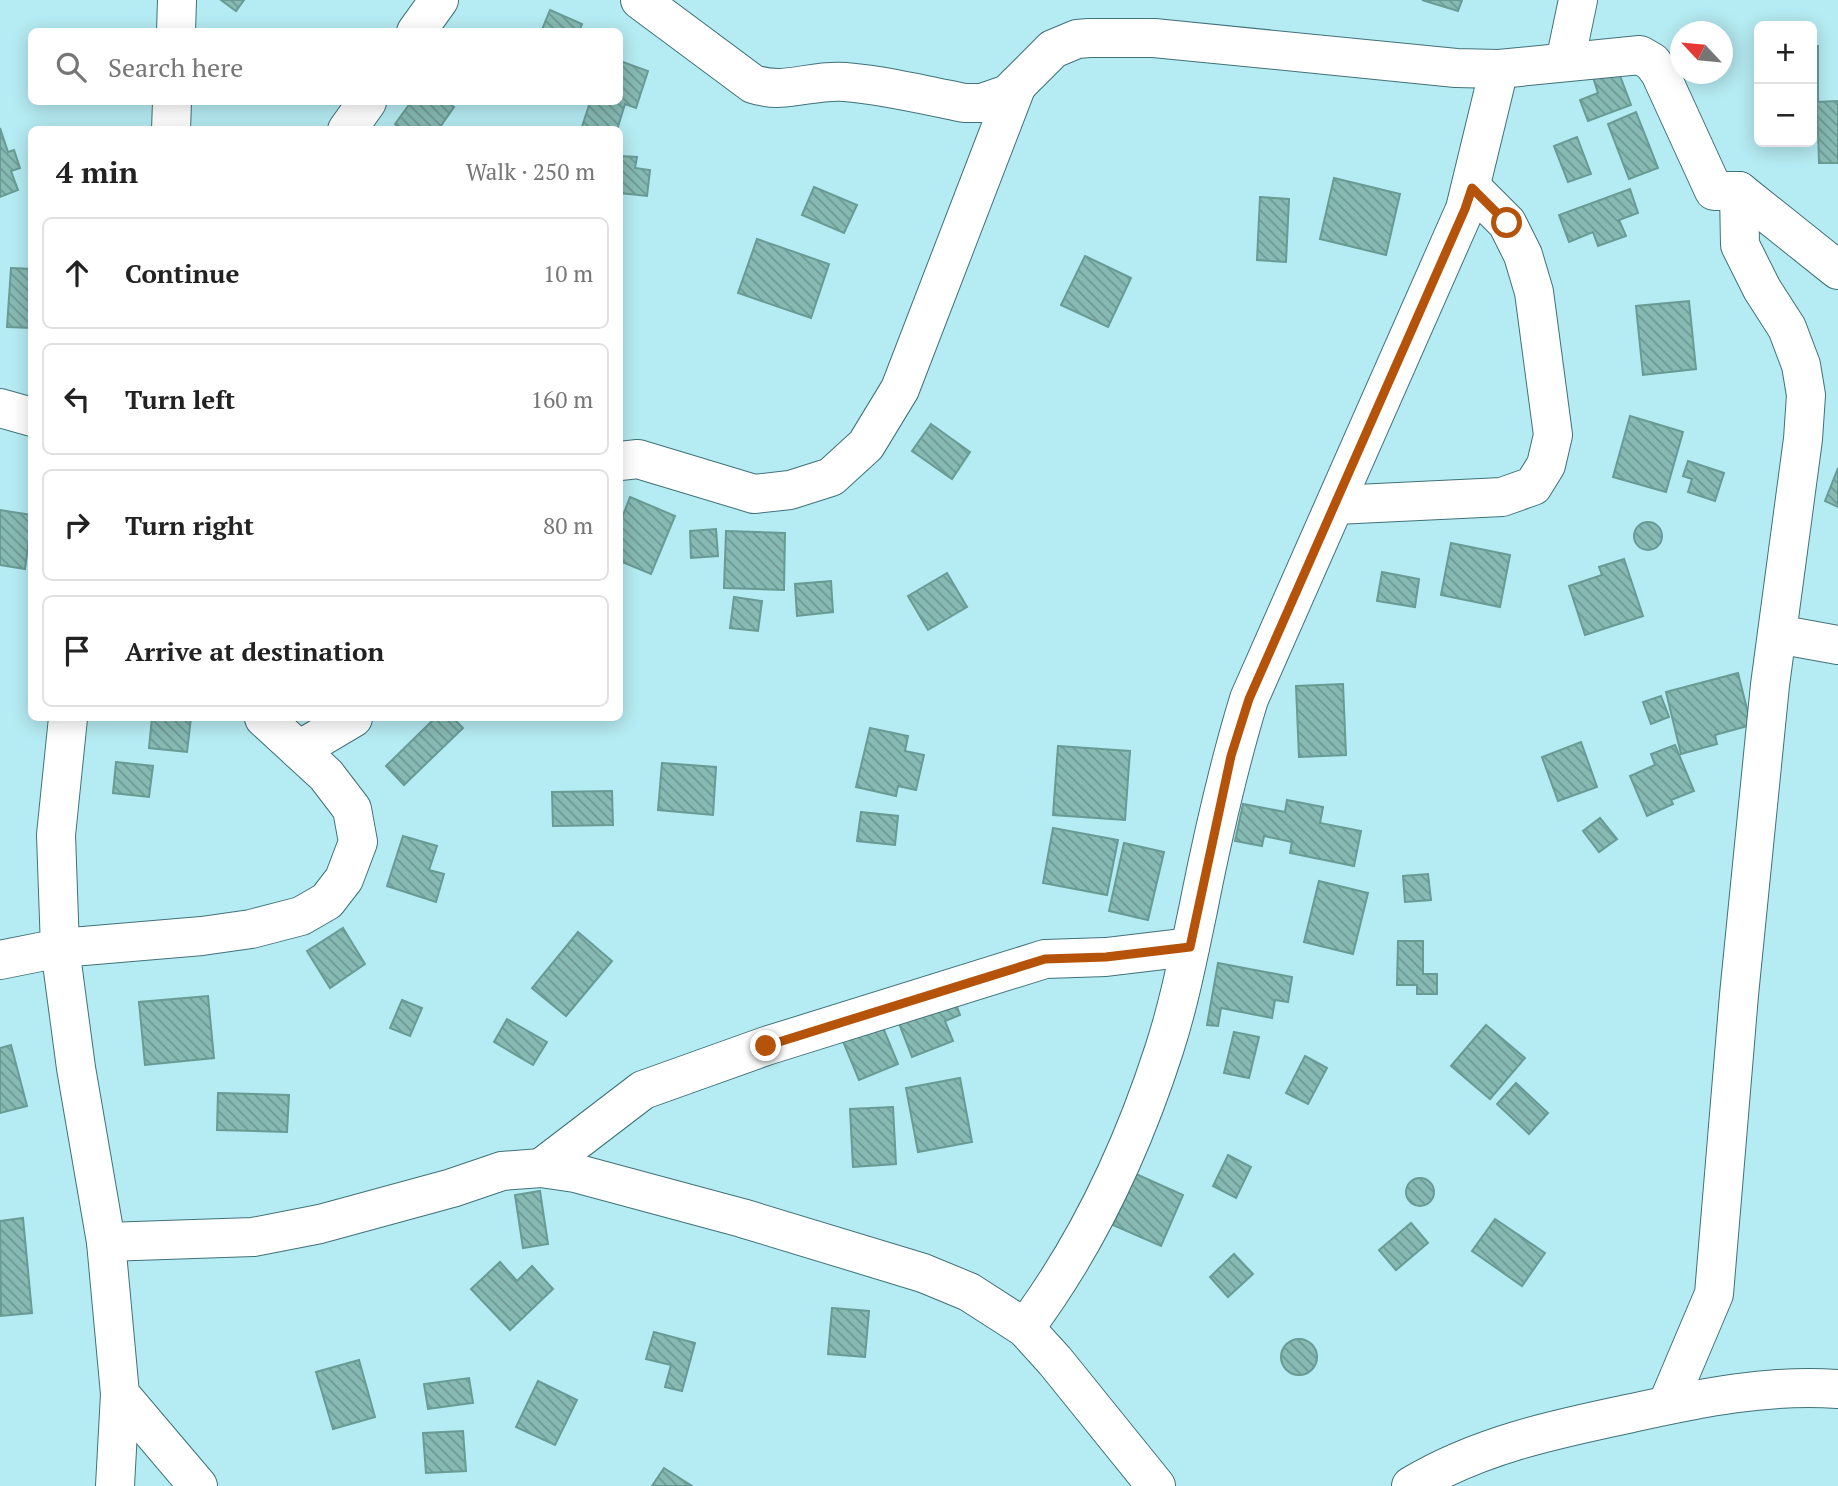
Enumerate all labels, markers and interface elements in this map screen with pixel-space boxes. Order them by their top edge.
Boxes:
north arrow [1670,21,1733,84]
map controls [1754,21,1817,147]
button: + [1754,21,1817,84]
search box [28,28,623,105]
icon: search [52,48,90,86]
text: Search here [108,50,243,84]
button: − [1754,84,1817,147]
text: 4 min [56,152,138,192]
text: Walk · 250 m [466,156,595,187]
route start [1491,207,1522,238]
icon: ahead [58,254,96,292]
text: Continue [125,256,239,290]
text: 10 m [543,258,593,289]
icon: left [58,380,96,418]
text: Turn left [125,382,235,416]
text: 160 m [531,384,593,415]
icon: right [58,506,96,544]
text: Turn right [125,508,254,542]
text: 80 m [543,510,593,541]
icon: arrive [58,632,96,670]
text: Arrive at destination [125,634,384,668]
route end [750,1030,781,1061]

